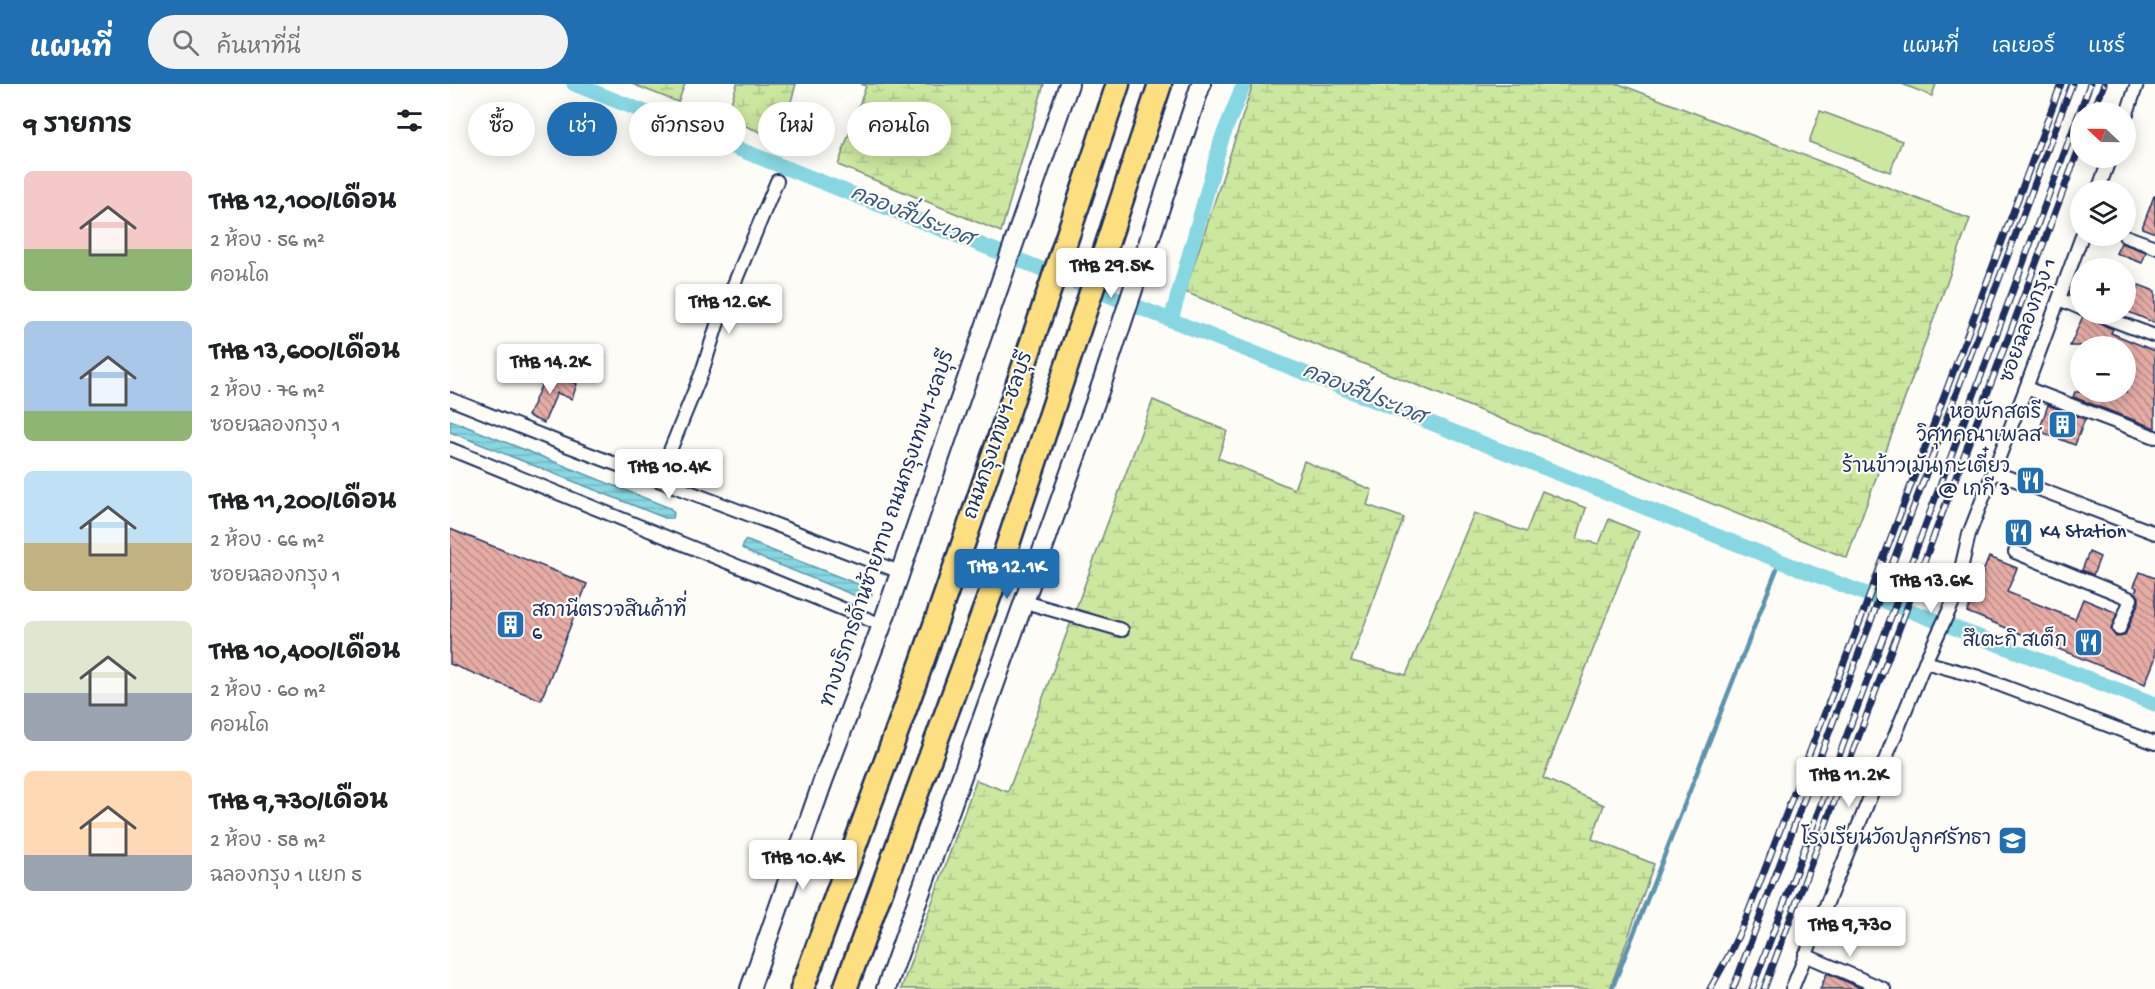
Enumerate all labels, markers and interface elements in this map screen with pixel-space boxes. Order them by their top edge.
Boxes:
search box [148,15,568,69]
icon: search [169,26,202,59]
text: แผนที่ [30,34,112,67]
text: ค้นหาที่นี่ [217,36,301,62]
text: แผนที่ [1902,36,1959,61]
text: เลเยอร์ [1992,36,2055,61]
text: แชร์ [2088,36,2125,61]
chip: ซื้อ [468,102,535,156]
chip: เช่า [547,102,617,156]
chip: ตัวกรอง [629,102,746,156]
chip: ใหม่ [758,102,835,156]
chip: คอนโด [847,102,951,156]
north arrow [2070,102,2136,168]
map controls [2070,102,2136,402]
icon: filters [393,104,426,137]
text: 9 รายการ [24,112,132,143]
water label: คลองสี่ประเวศ [846,173,984,256]
button: layers [2070,180,2136,246]
text: THB 12,100/เดือน [210,188,397,219]
icon: home [72,195,144,267]
text: 2 ห้อง · 56 m² [210,231,325,254]
pin: THB 29.5K [1042,248,1180,299]
text: THB 29.5K [1070,256,1152,279]
street label: ซอยฉลองกรุง 1 [1997,256,2064,387]
button: + [2070,258,2136,324]
text: คอนโด [210,266,269,289]
pin: THB 12.6K [660,284,798,335]
text: THB 12.6K [689,292,769,315]
button: − [2070,336,2136,402]
text: THB 13,600/เดือน [210,338,400,369]
pin: THB 14.2K [481,344,619,395]
icon: home [72,345,144,417]
street label: ทางบริการด้านซ้ายทาง ถนนกรุงเทพฯ-ชลบุรี [812,346,962,710]
street label: ถนนกรุงเทพฯ-ชลบุรี [957,348,1040,523]
water label: คลองสี่ประเวศ [1298,351,1436,434]
text: THB 14.2K [511,352,589,375]
text: 2 ห้อง · 76 m² [210,381,325,404]
place label: หอพักสตรี วิศุทคณาเพลส [1917,399,2042,450]
building icon: หอพักสตรี วิศุทคณาเพลส [2046,409,2078,441]
text: ซอยฉลองกรุง 1 [210,416,340,439]
place label: ร้านข้าว(มัน)กะเตี๋ยว @ เกกี 3 [1842,446,2010,503]
pin: THB 10.4K [600,449,738,500]
text: THB 10.4K [629,457,709,480]
restaurant icon: ร้านข้าว(มัน)กะเตี๋ยว @ เกกี 3 [2015,464,2047,496]
text: THB 11,200/เดือน [210,488,397,519]
icon: home [72,495,144,567]
restaurant icon: K4 Station [2003,517,2035,549]
place label: K4 Station [2040,522,2127,545]
text: 2 ห้อง · 66 m² [210,531,324,554]
pin: THB 12.1K [938,549,1076,600]
text: THB 12.1K [968,557,1046,580]
pin: THB 13.6K [1862,563,2000,614]
text: ซอยฉลองกรุง 1 [210,566,340,589]
text: THB 13.6K [1891,571,1971,594]
place label: สถานีตรวจสินค้าที่ 6 [532,590,687,647]
building icon: สถานีตรวจสินค้าที่ 6 [495,608,527,640]
place label: สึเตะกิ สเต็ก [1963,626,2067,654]
restaurant icon: สึเตะกิ สเต็ก [2072,626,2104,658]
text: THB 10,400/เดือน [210,638,400,669]
icon: home [72,645,144,717]
text: 2 ห้อง · 60 m² [210,681,326,704]
text: คอนโด [210,716,269,739]
pin: THB 11.2K [1780,757,1918,808]
text: THB 11.2K [1810,765,1888,788]
text: THB 9,730/เดือน [210,788,388,819]
icon: home [72,795,144,867]
place label: โรงเรียนวัดปลูกศรัทธา [1801,824,1991,853]
school or university icon: โรงเรียนวัดปลูกศรัทธา [1996,824,2028,856]
text: 2 ห้อง · 58 m² [210,831,326,854]
pin: THB 10.4K [734,840,872,891]
text: THB 10.4K [763,848,843,871]
text: ฉลองกรุง 1 แยก 5 [210,866,362,889]
pin: THB 9,730 [1781,907,1919,958]
text: THB 9,730 [1809,915,1891,938]

